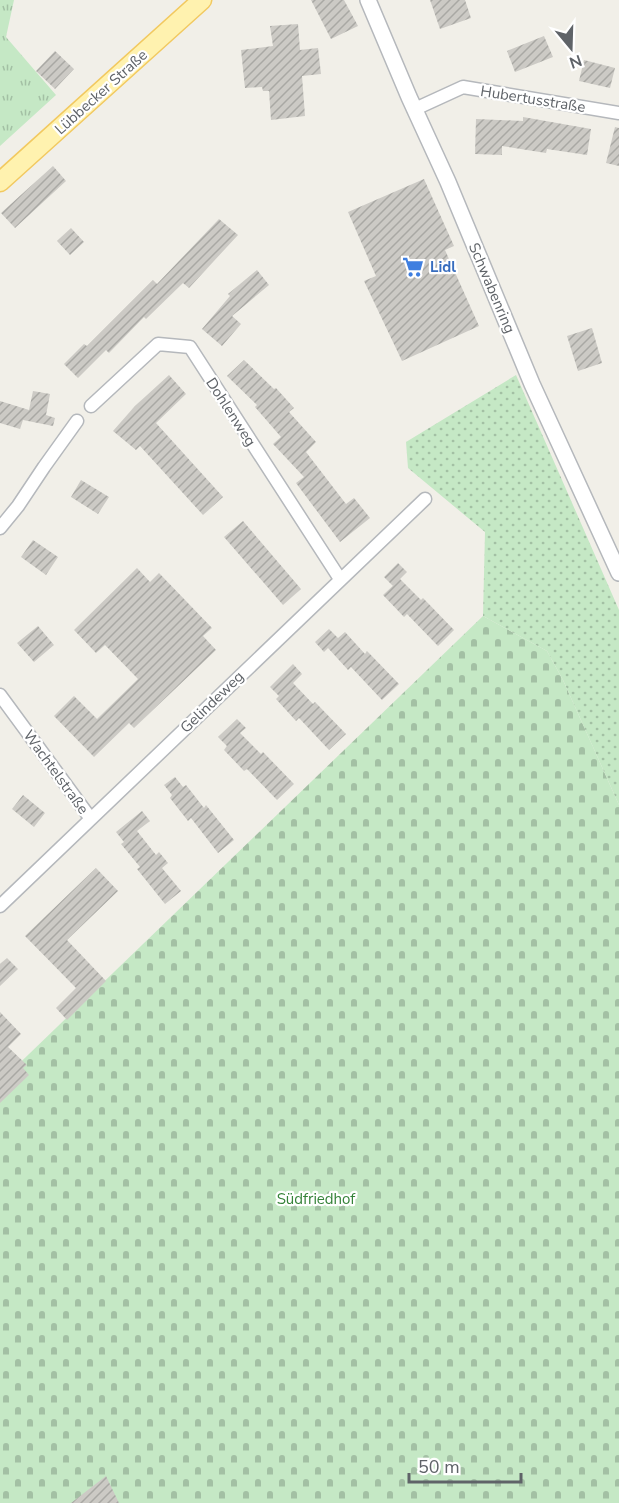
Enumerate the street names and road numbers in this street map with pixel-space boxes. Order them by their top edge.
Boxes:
street label: Lübbecker Straße [50,45,152,139]
street label: Hubertusstraße [479,81,587,117]
street label: Schwabenring [464,240,520,336]
street label: Dohlenweg [201,374,261,450]
street label: Gelindeweg [176,667,248,737]
street label: Wachtelstraße [19,726,93,818]

